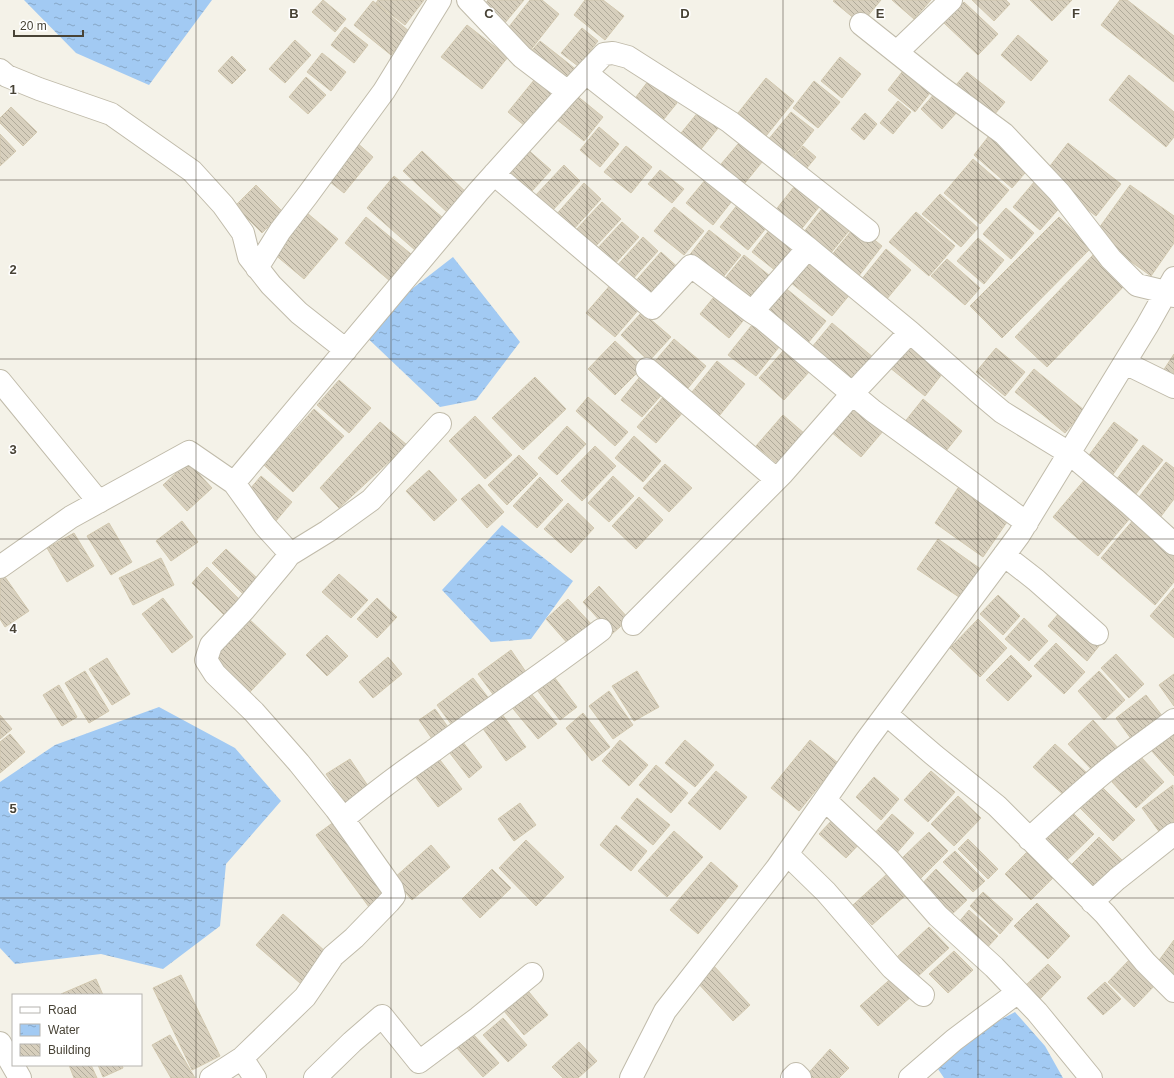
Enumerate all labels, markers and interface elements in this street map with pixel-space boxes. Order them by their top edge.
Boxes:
text: B [289,6,299,21]
text: C [484,6,494,21]
text: D [680,6,690,21]
text: E [876,6,885,21]
text: F [1072,6,1080,21]
scale bar [14,12,83,38]
text: 20 m [20,19,47,33]
text: 1 [9,82,17,97]
text: 2 [9,262,17,277]
text: 3 [9,442,17,457]
text: 4 [9,621,17,636]
text: 5 [9,801,17,816]
legend [12,994,142,1066]
text: Road [48,1003,77,1017]
text: Water [48,1023,80,1037]
text: Building [48,1043,91,1057]

